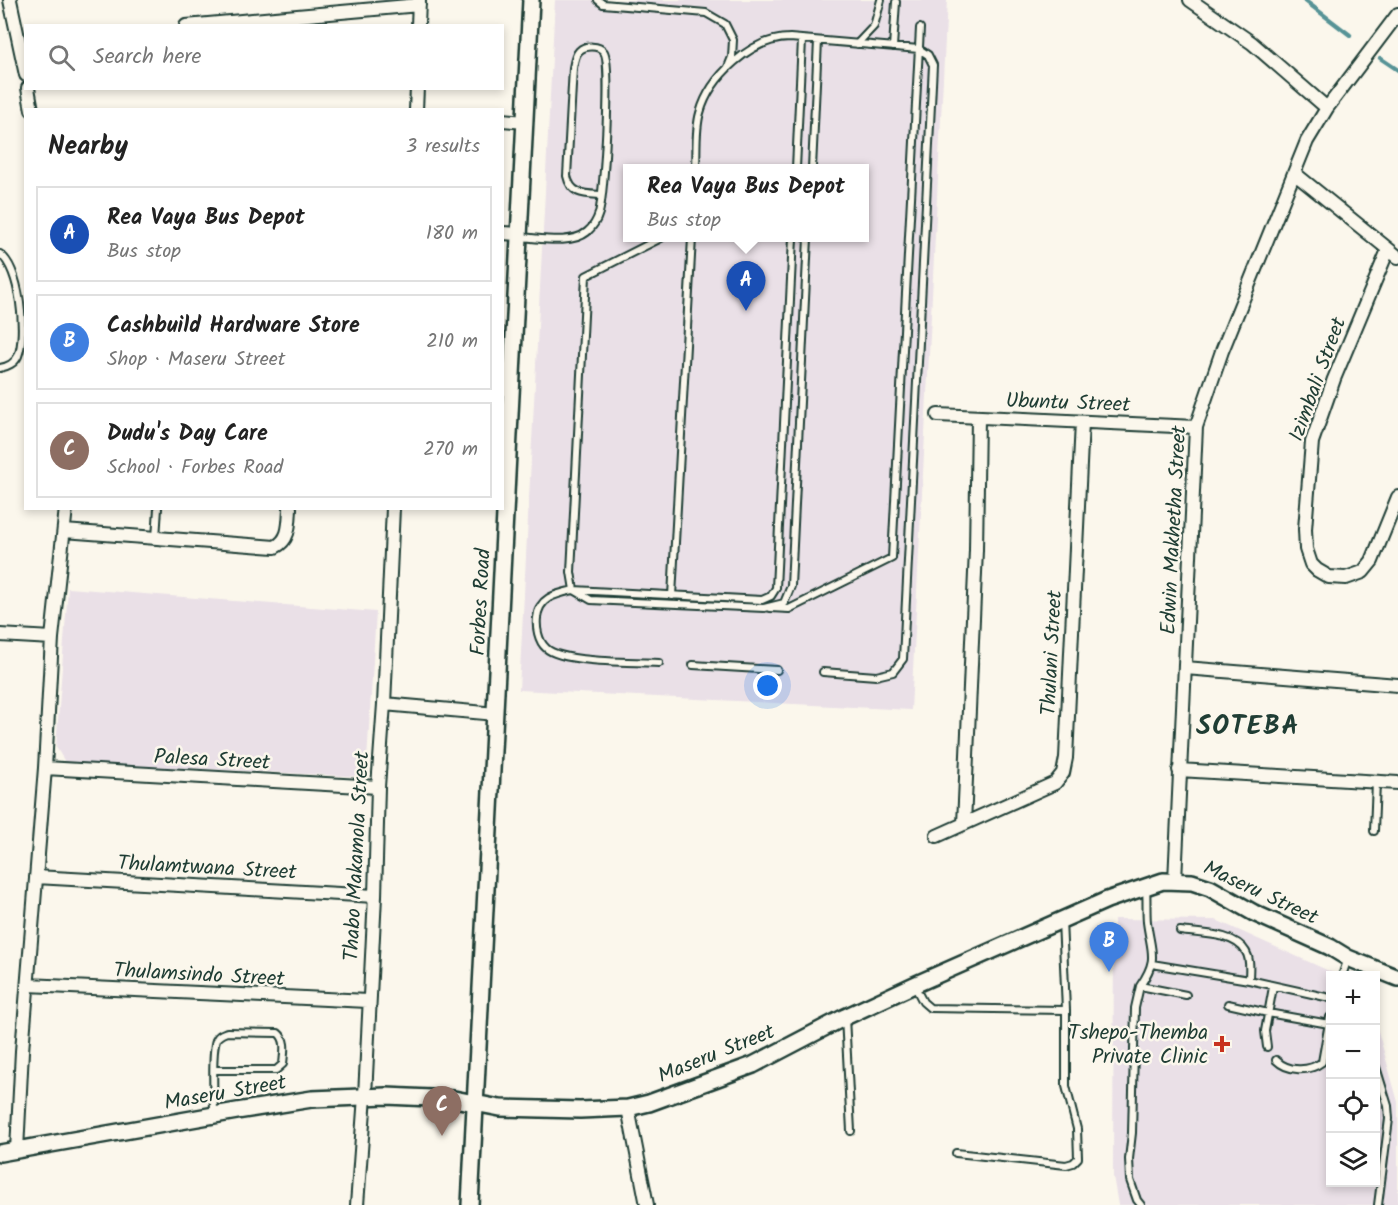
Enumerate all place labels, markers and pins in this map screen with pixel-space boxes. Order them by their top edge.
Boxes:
pin: A [726,262,766,311]
pin: B [1090,922,1128,972]
place label: Tshepo-Themba Private Clinic [1068,1017,1208,1074]
marker: Tshepo-Themba Private Clinic [1213,1035,1231,1053]
pin: C [422,1086,462,1136]

